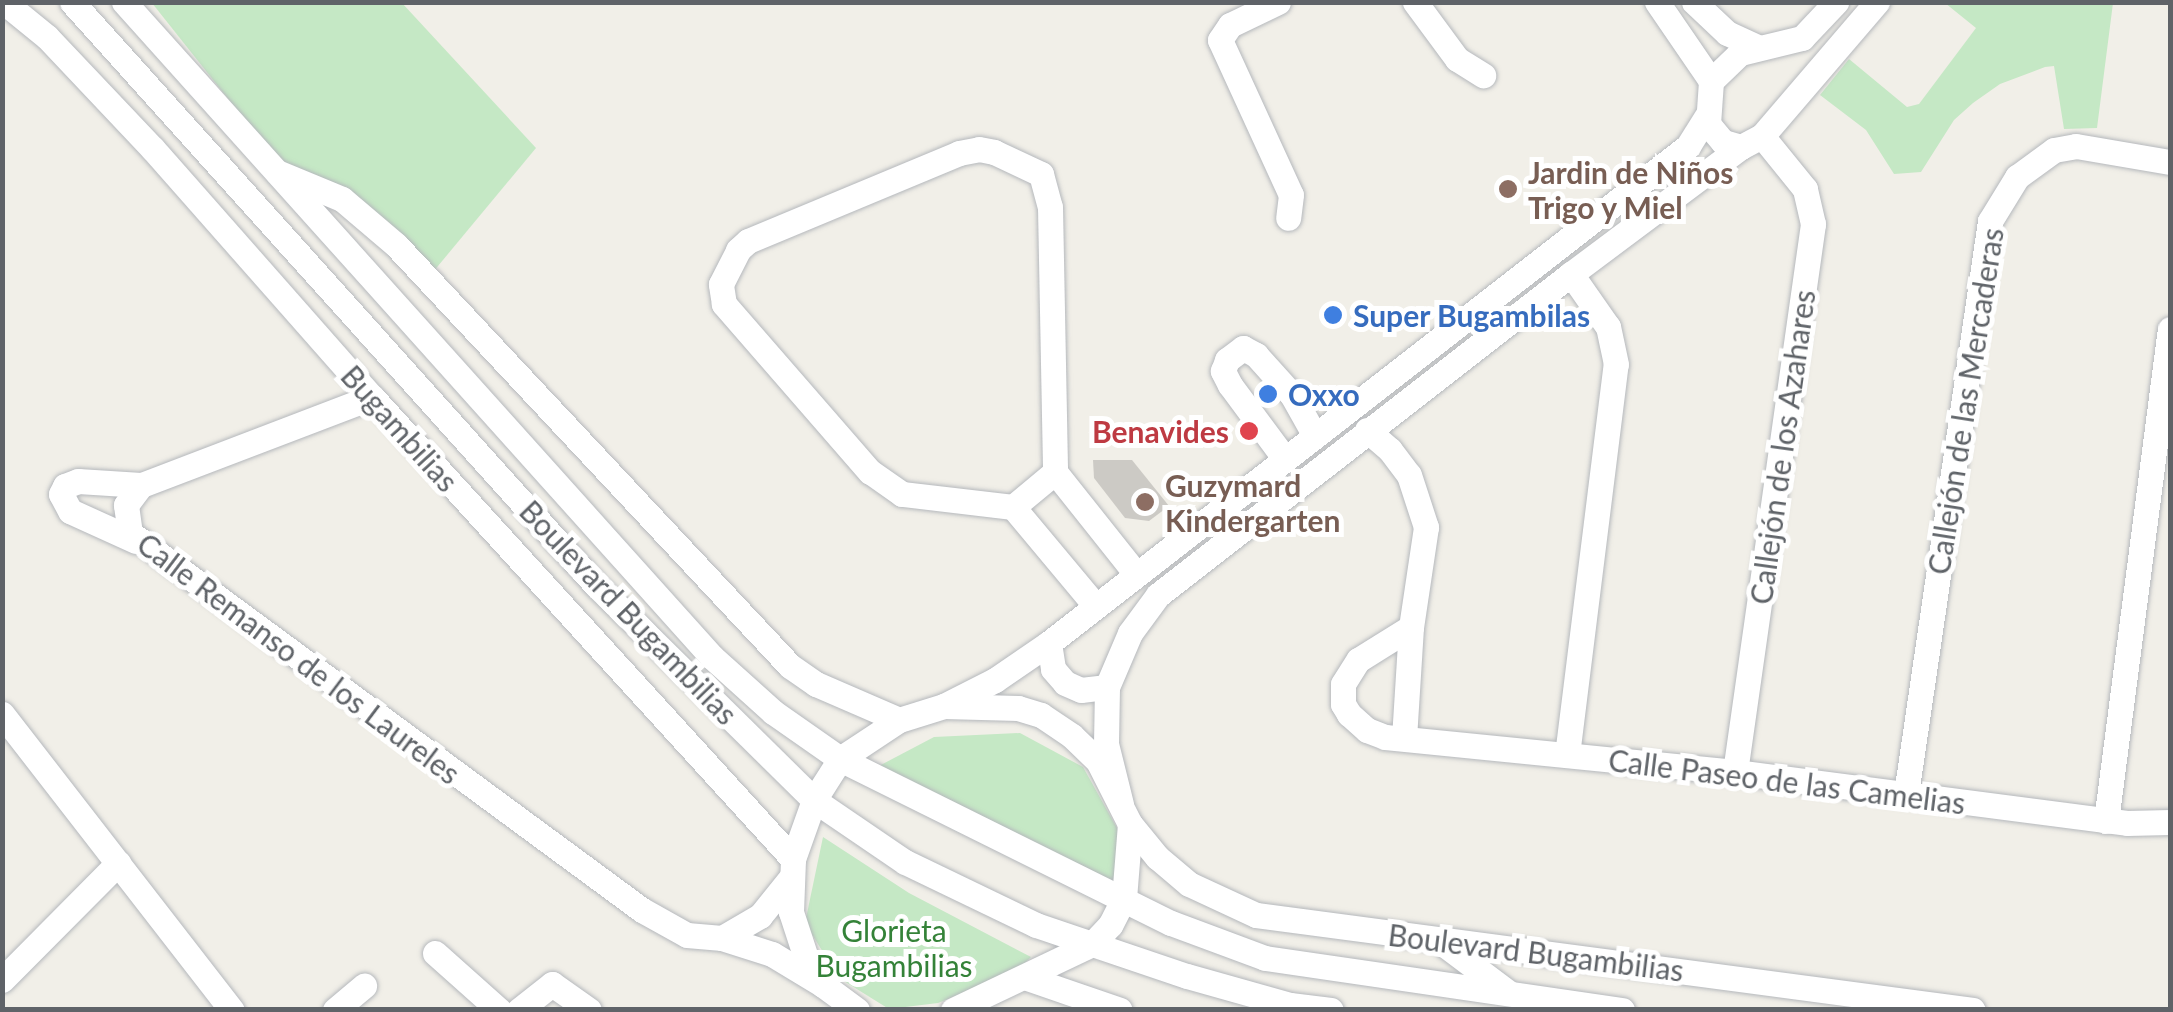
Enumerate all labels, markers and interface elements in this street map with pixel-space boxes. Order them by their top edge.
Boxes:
place label: Jardin de Niños Trigo y Miel [1528,154,1733,224]
marker: Jardin de Niños Trigo y Miel [1497,178,1519,200]
street label: Callejón de las Mercaderas [1920,225,2010,577]
street label: Callejón de los Azahares [1742,287,1822,607]
place label: Super Bugambilas [1353,297,1591,333]
marker: Super Bugambilas [1322,304,1344,326]
street label: Bugambilias [334,358,466,498]
place label: Oxxo [1288,376,1360,412]
marker: Oxxo [1257,383,1279,405]
place label: Benavides [1092,413,1229,449]
marker: Benavides [1238,420,1260,442]
place label: Guzymard Kindergarten [1165,467,1340,538]
marker: Guzymard Kindergarten [1134,491,1156,513]
street label: Boulevard Bugambilias [513,492,745,732]
street label: Calle Remanso de los Laureles [131,525,467,791]
street label: Calle Paseo de las Camelias [1607,741,1967,821]
park label: Glorieta Bugambilias [815,912,973,982]
street label: Boulevard Bugambilias [1386,916,1686,988]

